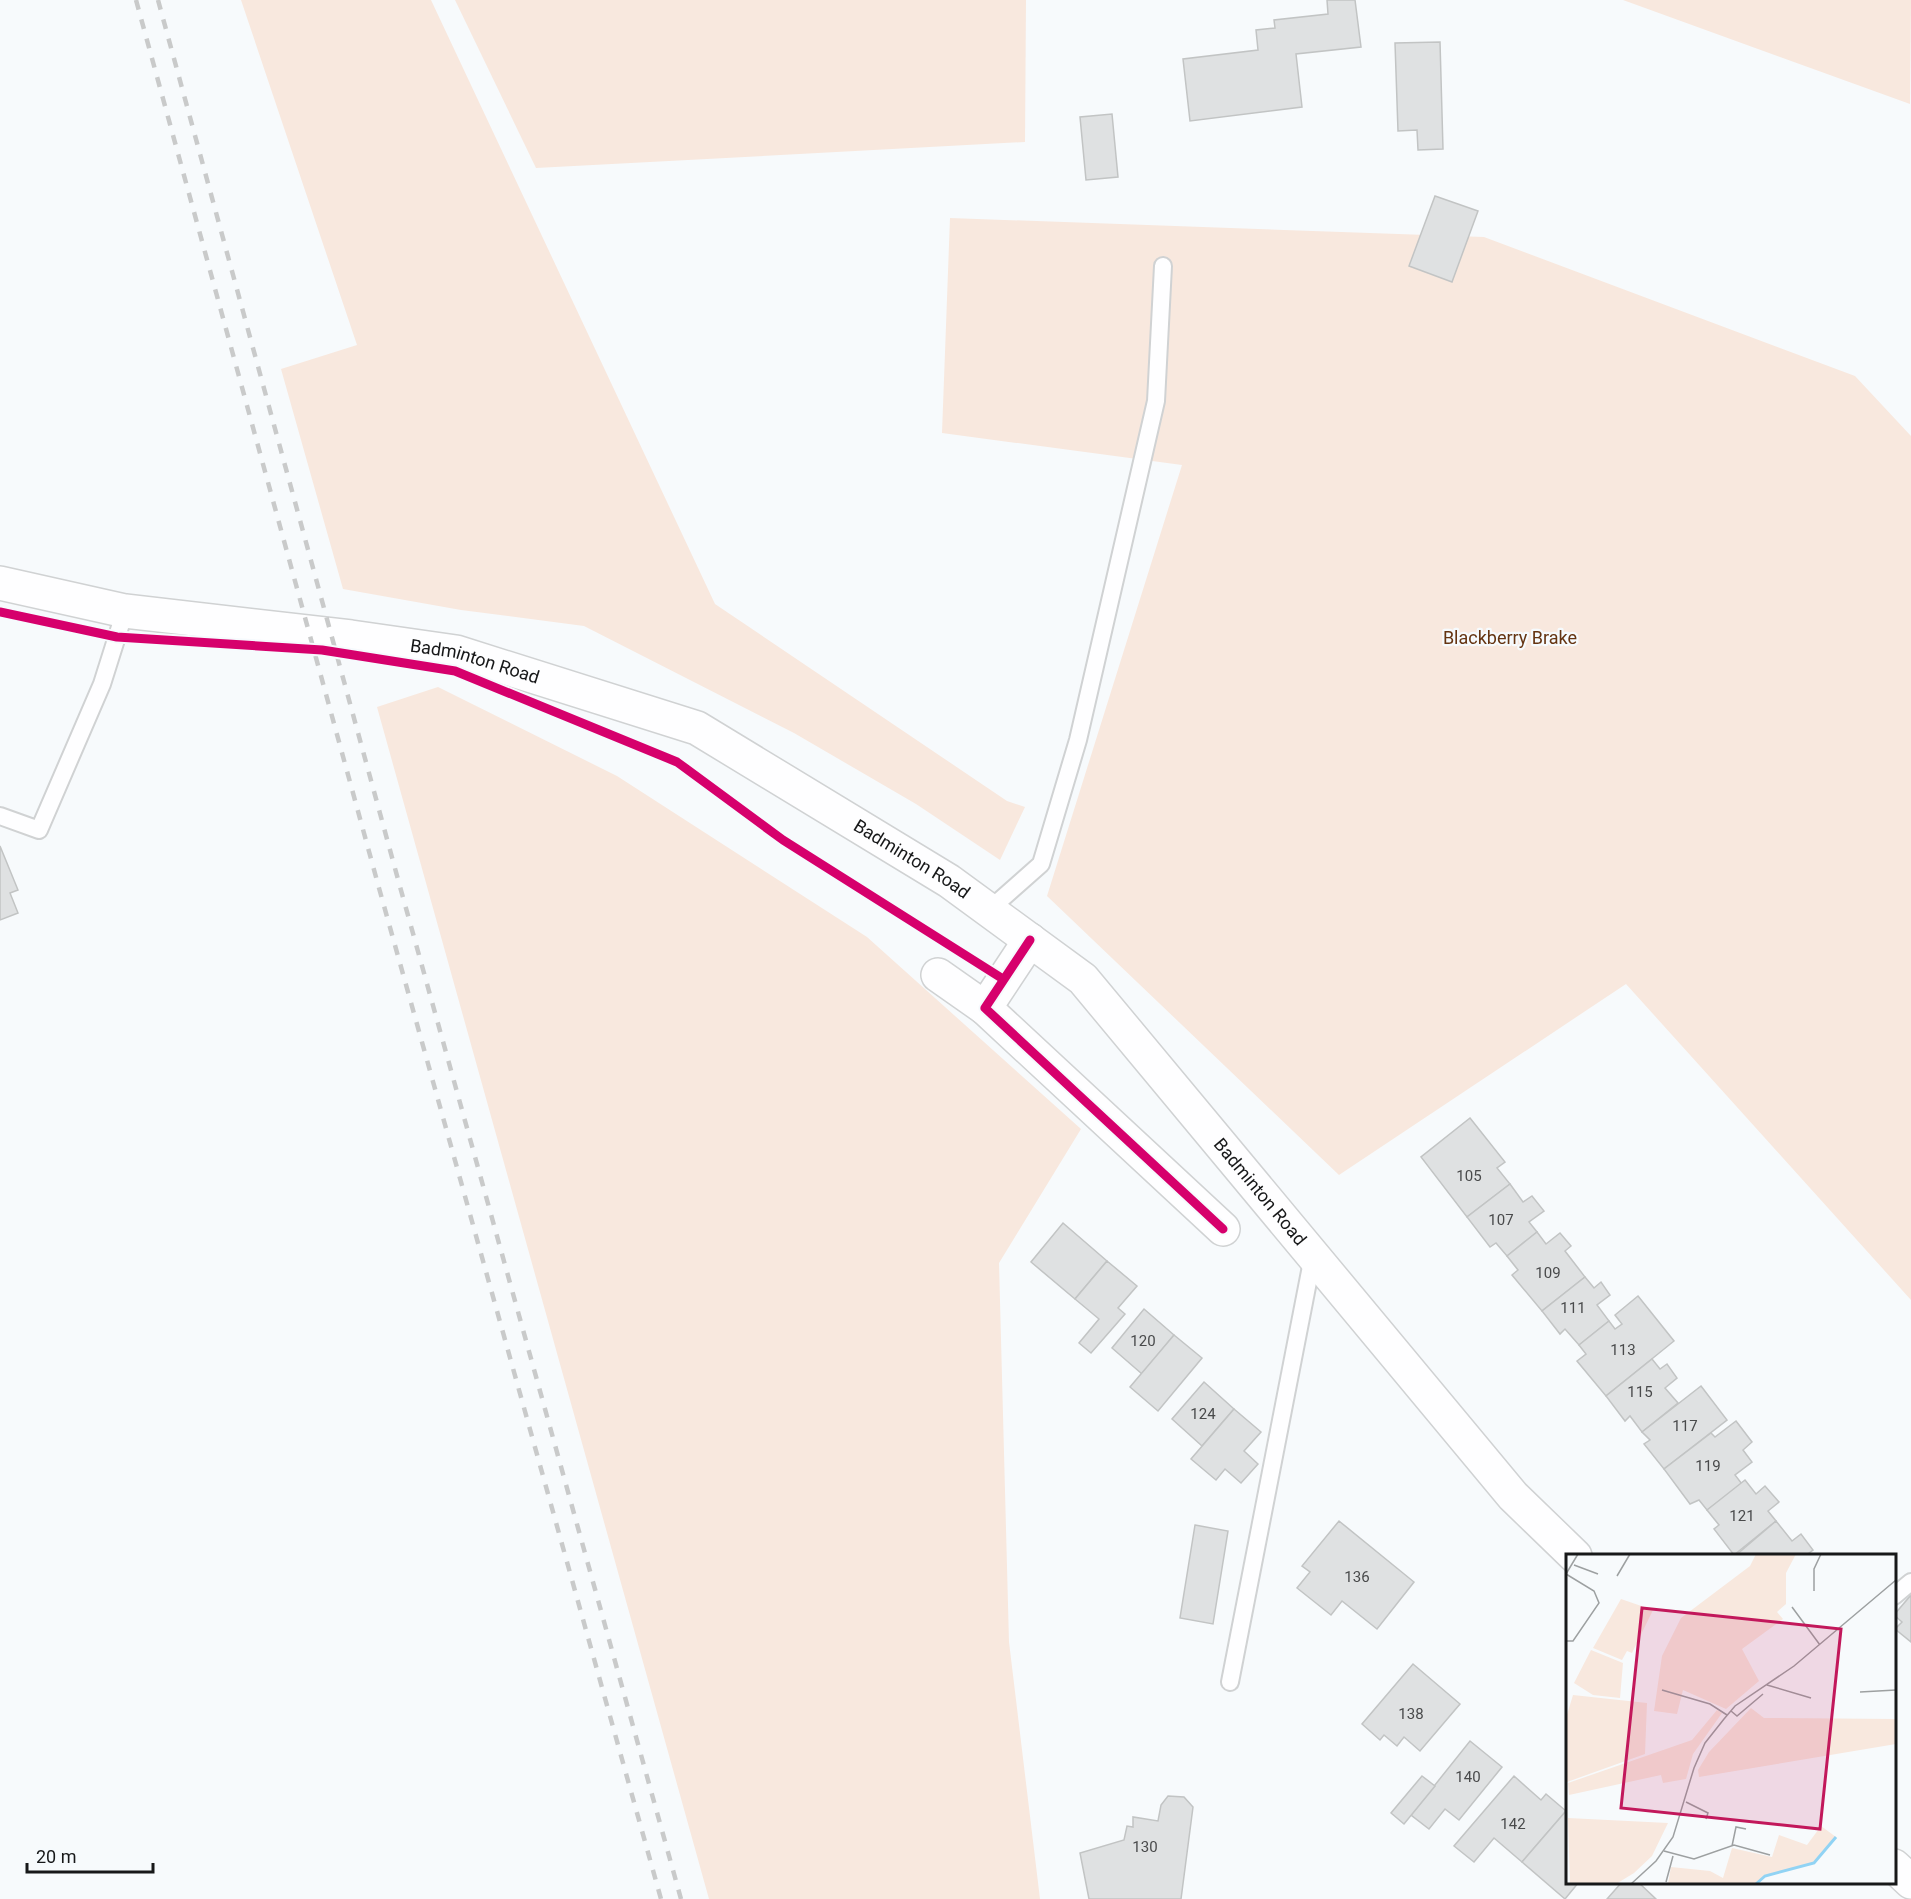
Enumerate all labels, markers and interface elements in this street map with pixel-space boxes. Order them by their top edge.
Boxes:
park label: Blackberry Brake [1443,627,1577,648]
street label: Badminton Road [409,635,542,688]
street label: Badminton Road [850,815,974,903]
street label: Badminton Road [1210,1134,1311,1249]
house number: 105 [1456,1167,1482,1185]
house number: 107 [1488,1211,1514,1229]
house number: 109 [1535,1264,1561,1282]
house number: 111 [1560,1299,1586,1317]
house number: 120 [1130,1332,1156,1350]
house number: 113 [1610,1341,1636,1359]
house number: 115 [1627,1383,1653,1401]
house number: 124 [1190,1405,1216,1423]
house number: 117 [1672,1417,1698,1435]
house number: 119 [1695,1457,1721,1475]
house number: 121 [1729,1507,1755,1525]
inset map [1566,1554,1896,1884]
house number: 136 [1344,1568,1370,1586]
house number: 138 [1398,1705,1424,1723]
house number: 140 [1455,1768,1481,1786]
house number: 142 [1500,1815,1526,1833]
scale bar [27,1836,153,1874]
house number: 130 [1132,1838,1158,1856]
text: 20 m [36,1846,76,1867]

